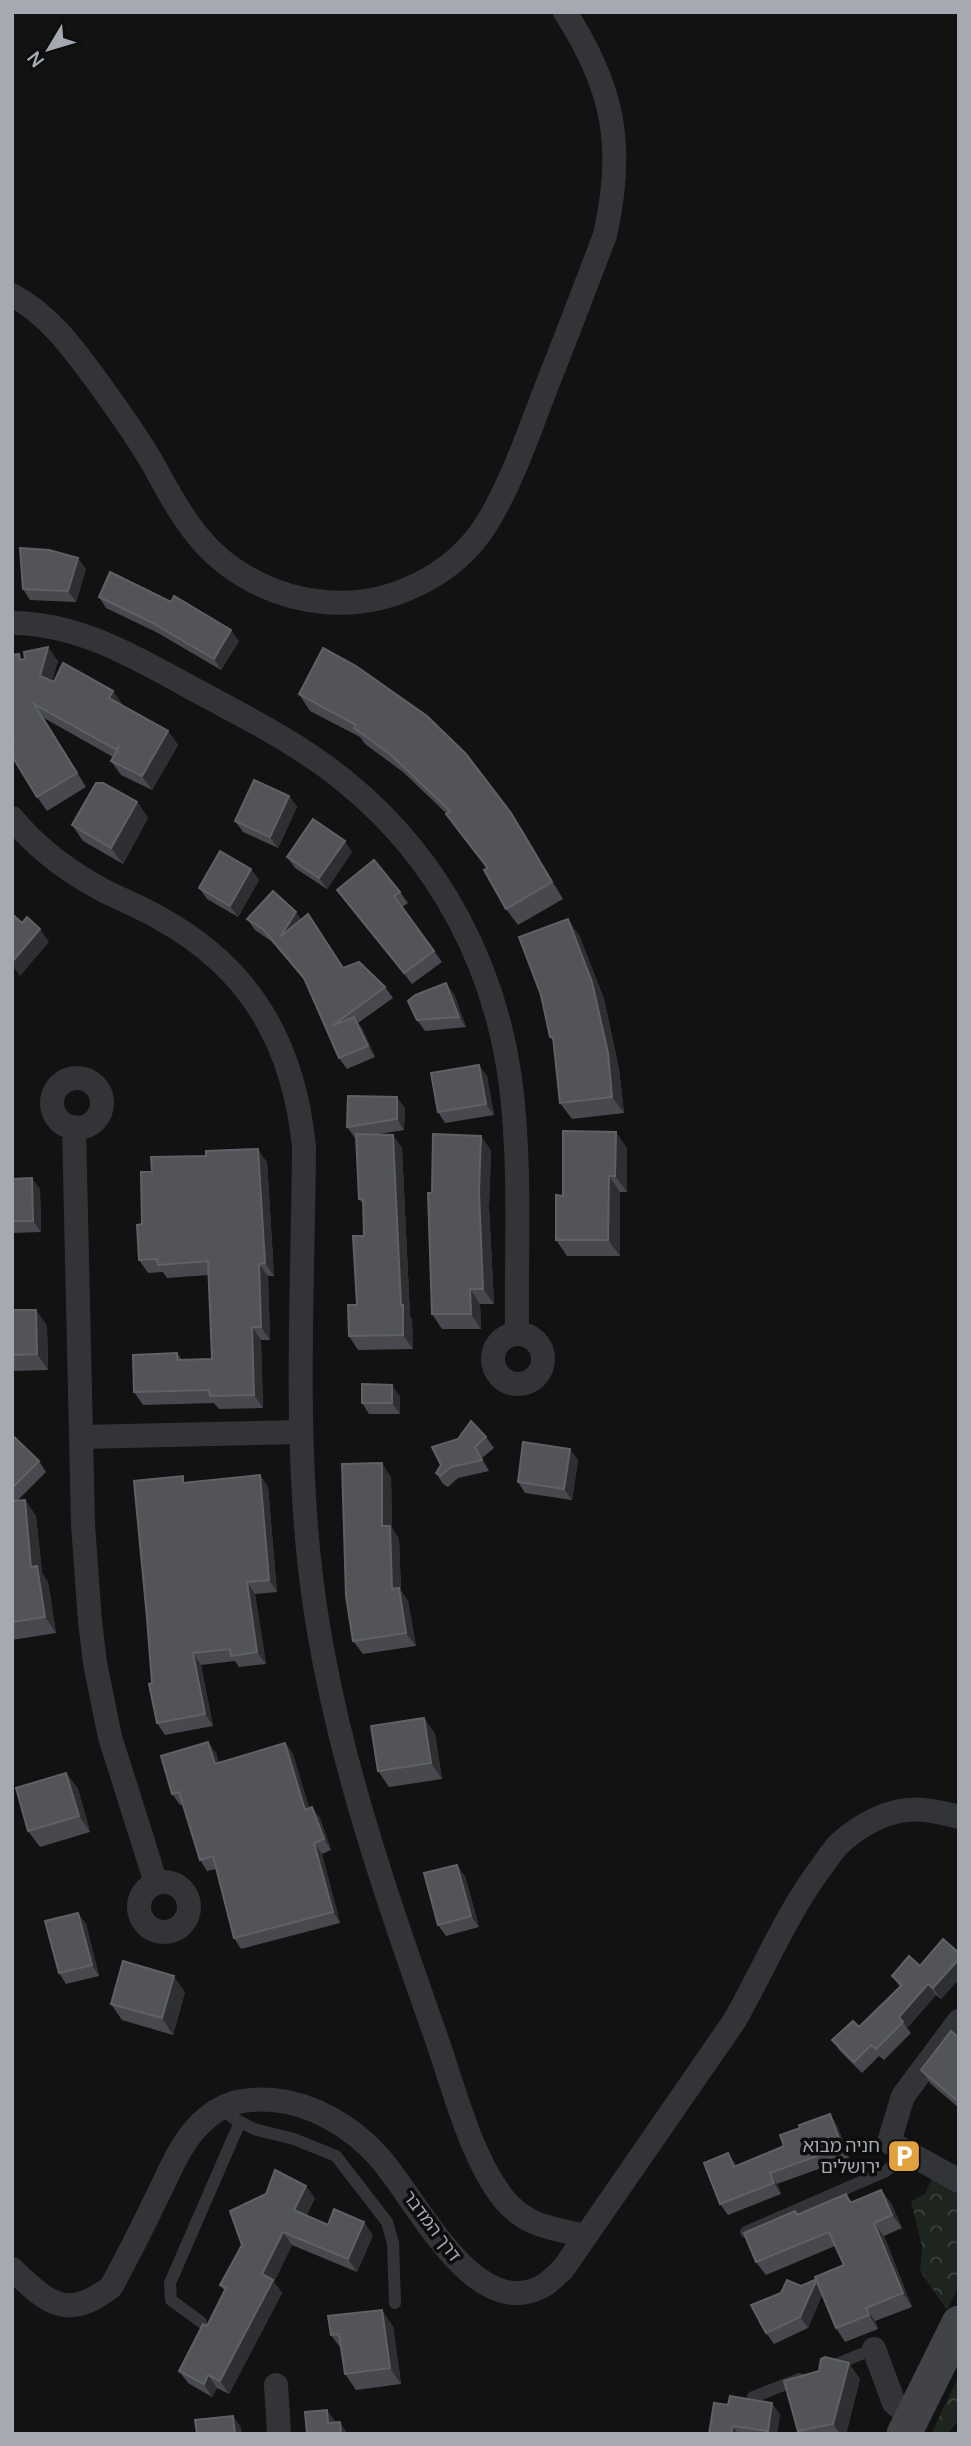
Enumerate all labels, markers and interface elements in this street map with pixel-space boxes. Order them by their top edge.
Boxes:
north arrow [14,14,84,84]
text: N [21,46,50,73]
place label: חניה מבוא ירושלים [803,2133,880,2178]
parking icon: חניה מבוא ירושלים [885,2137,923,2175]
street label: דרך המדבר [398,2185,468,2266]

